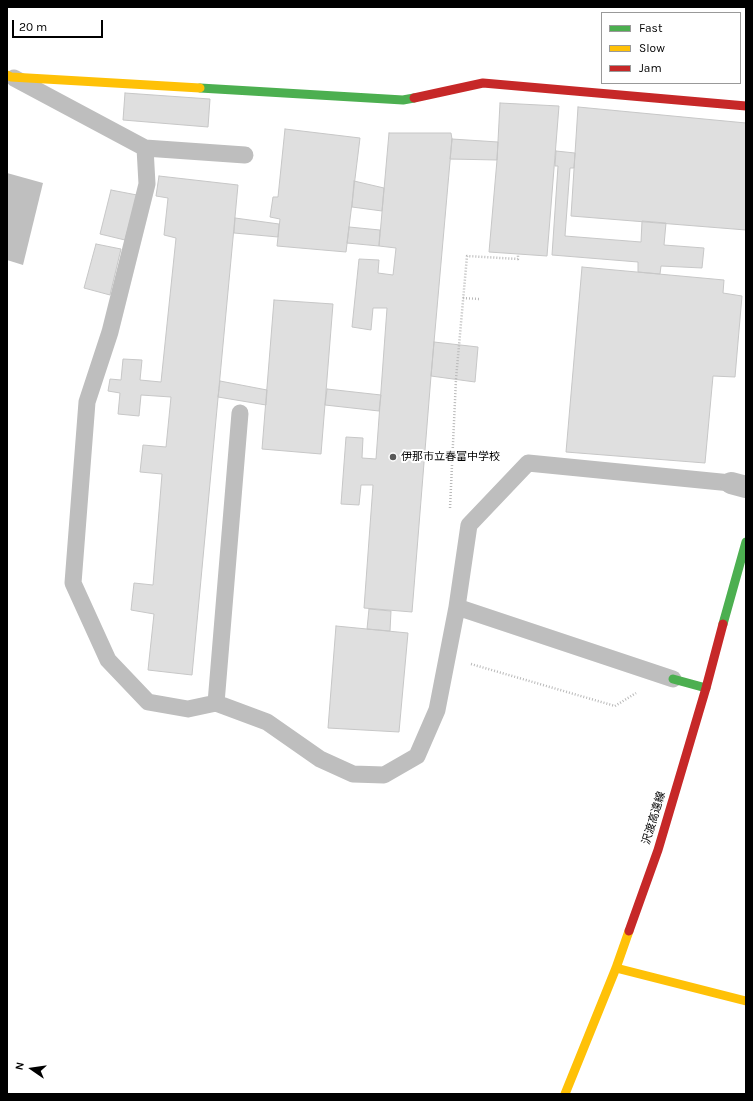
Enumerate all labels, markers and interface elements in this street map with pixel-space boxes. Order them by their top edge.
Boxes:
scale bar [14,12,105,38]
legend [601,12,741,84]
text: 20 m [19,20,47,34]
text: Fast [639,21,662,35]
text: Slow [639,41,665,55]
text: Jam [639,61,662,75]
place label: 伊那市立春富中学校 [401,450,500,464]
marker: 伊那市立春富中学校 [388,452,398,462]
street label: 沢渡高遠線 [640,790,668,846]
north arrow [12,1049,52,1089]
text: N [13,1061,27,1072]

